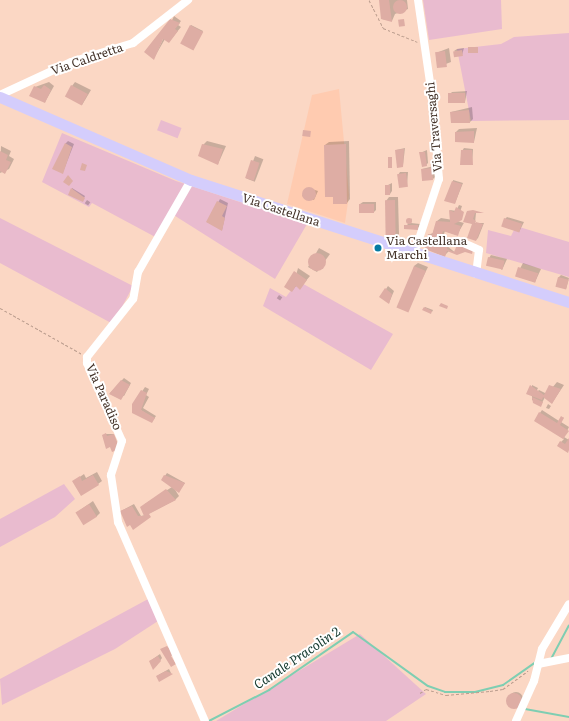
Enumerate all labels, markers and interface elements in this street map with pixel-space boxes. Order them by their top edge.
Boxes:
street label: Via Caldretta [49,40,125,78]
street label: Via Traversaghi [423,81,445,173]
street label: Via Castellana [240,191,322,229]
place label: Via Castellana Marchi [386,234,467,262]
marker: Via Castellana Marchi [373,243,383,253]
street label: Via Paradiso [83,362,125,432]
water label: Canale Pracolin 2 [251,623,343,693]

